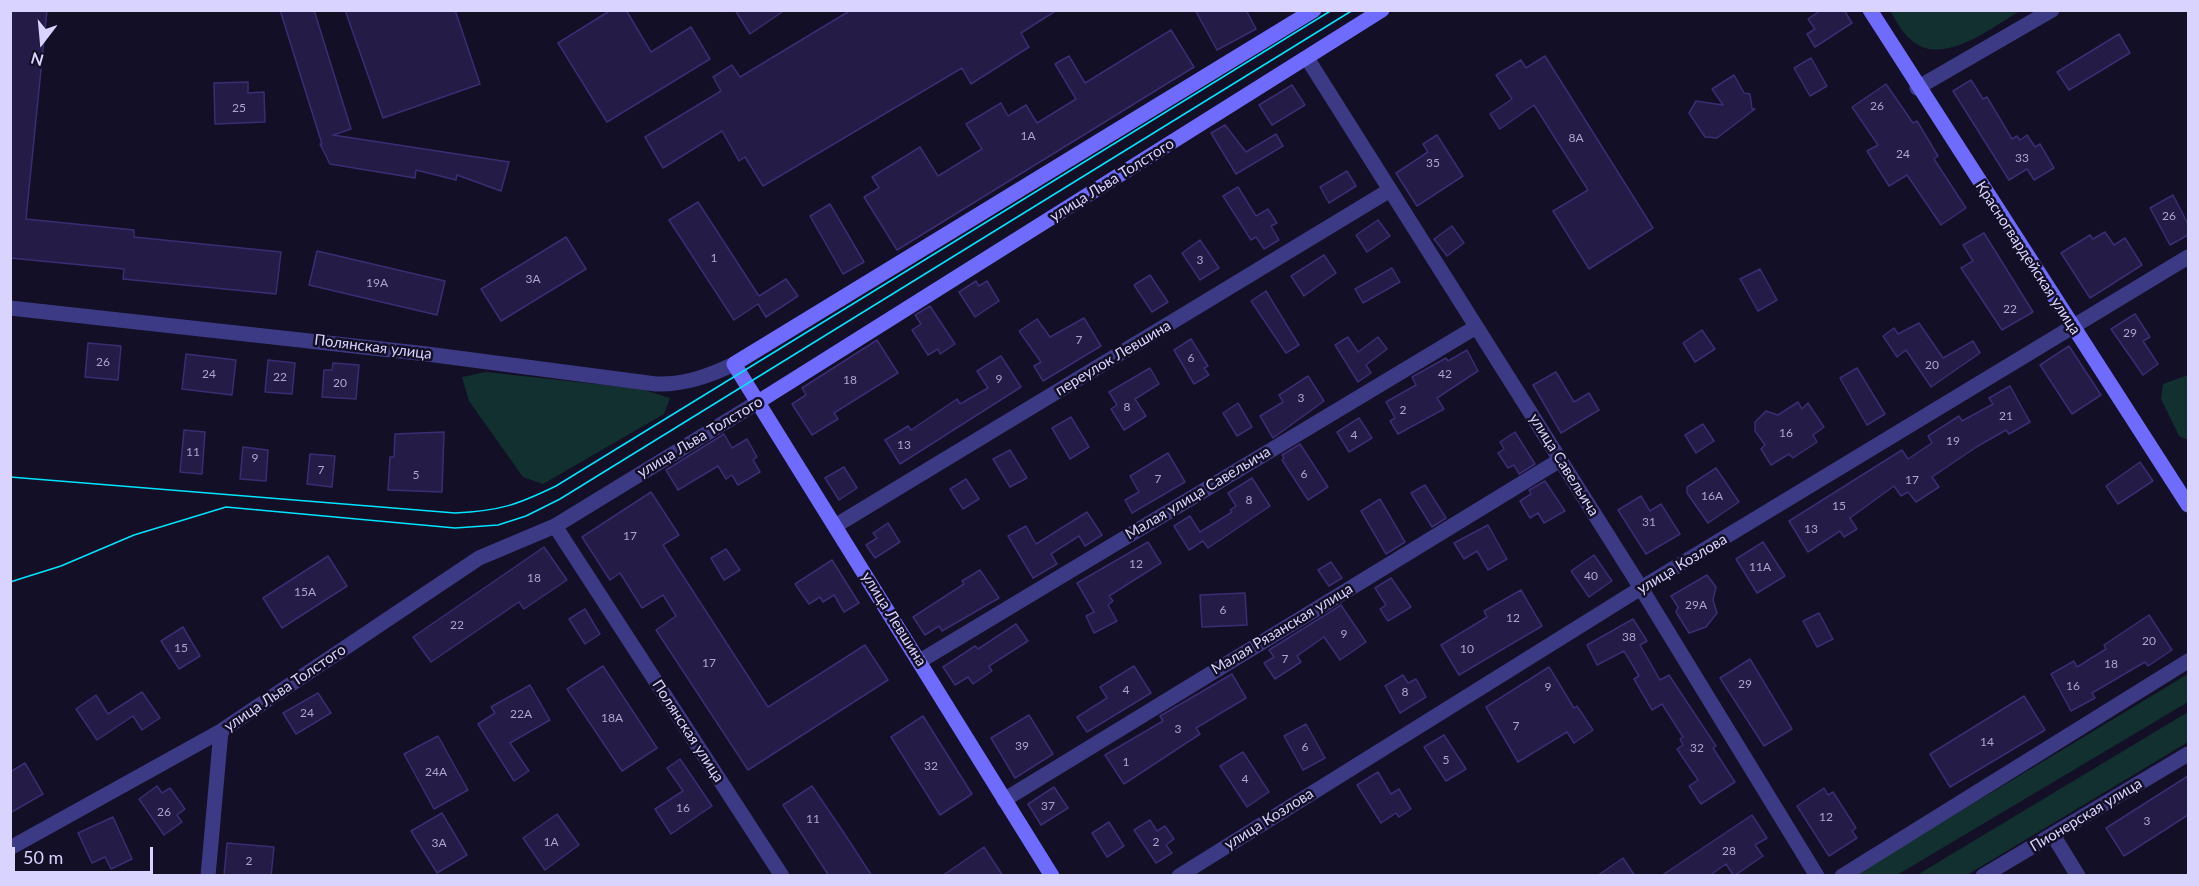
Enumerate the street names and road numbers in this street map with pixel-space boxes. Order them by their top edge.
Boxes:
street label: улица Льва Толстого [1047,135,1177,225]
street label: Красногвардейская улица [1972,178,2084,338]
street label: переулок Левшина [1052,316,1174,400]
street label: Полянская улица [313,331,433,363]
street label: улица Льва Толстого [634,392,766,482]
street label: улица Савельича [1525,410,1603,520]
street label: Малая улица Савельича [1122,443,1274,543]
street label: улица Козлова [1634,530,1730,598]
street label: улица Левшина [858,569,930,669]
street label: Малая Рязанская улица [1208,580,1356,678]
street label: улица Льва Толстого [221,641,349,735]
street label: Полянская улица [648,676,728,786]
street label: Пионерская улица [2027,774,2145,856]
street label: улица Козлова [1221,784,1317,854]

